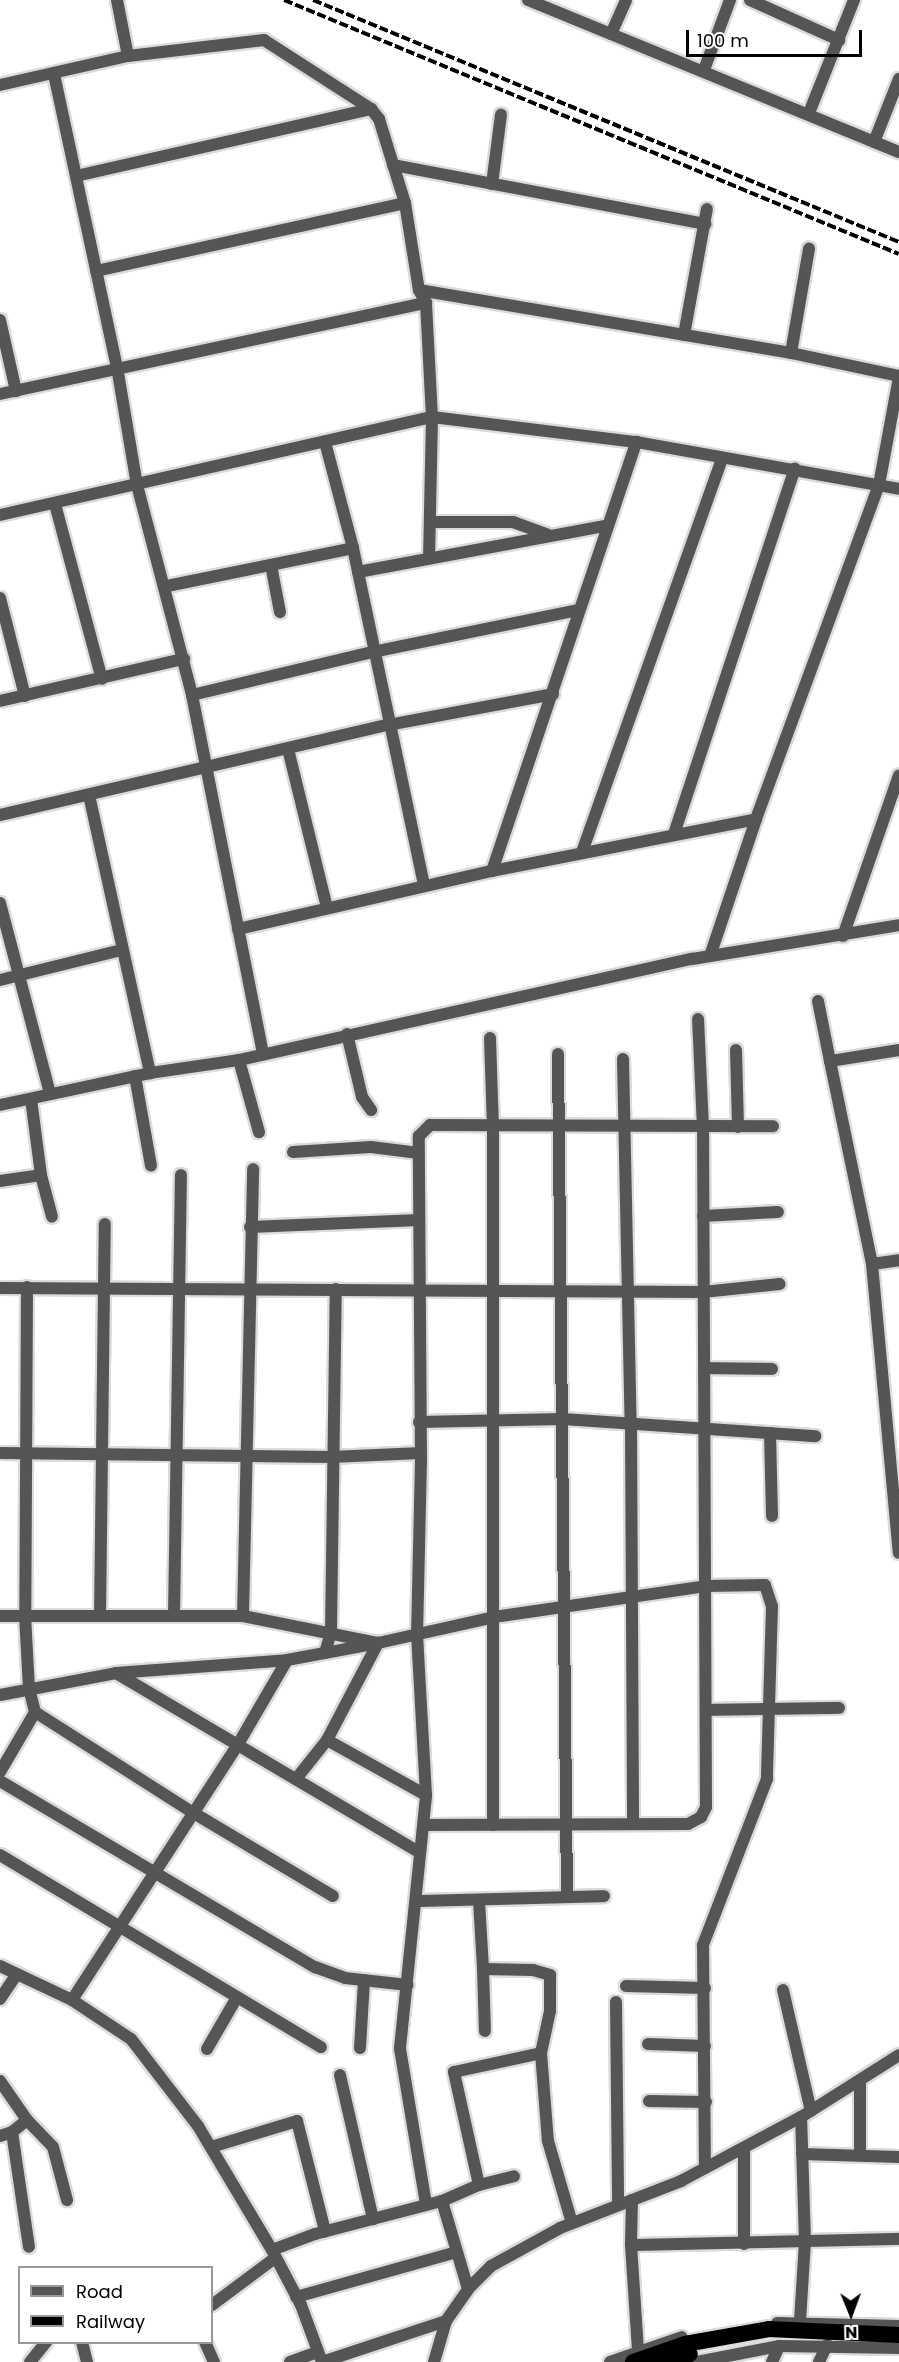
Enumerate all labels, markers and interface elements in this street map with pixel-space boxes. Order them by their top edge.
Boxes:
scale bar [689,18,864,56]
text: 100 m [697,28,749,53]
legend [18,2266,213,2344]
text: Road [76,2279,123,2304]
north arrow [821,2284,881,2344]
text: Railway [76,2309,145,2334]
text: N [845,2321,858,2344]

